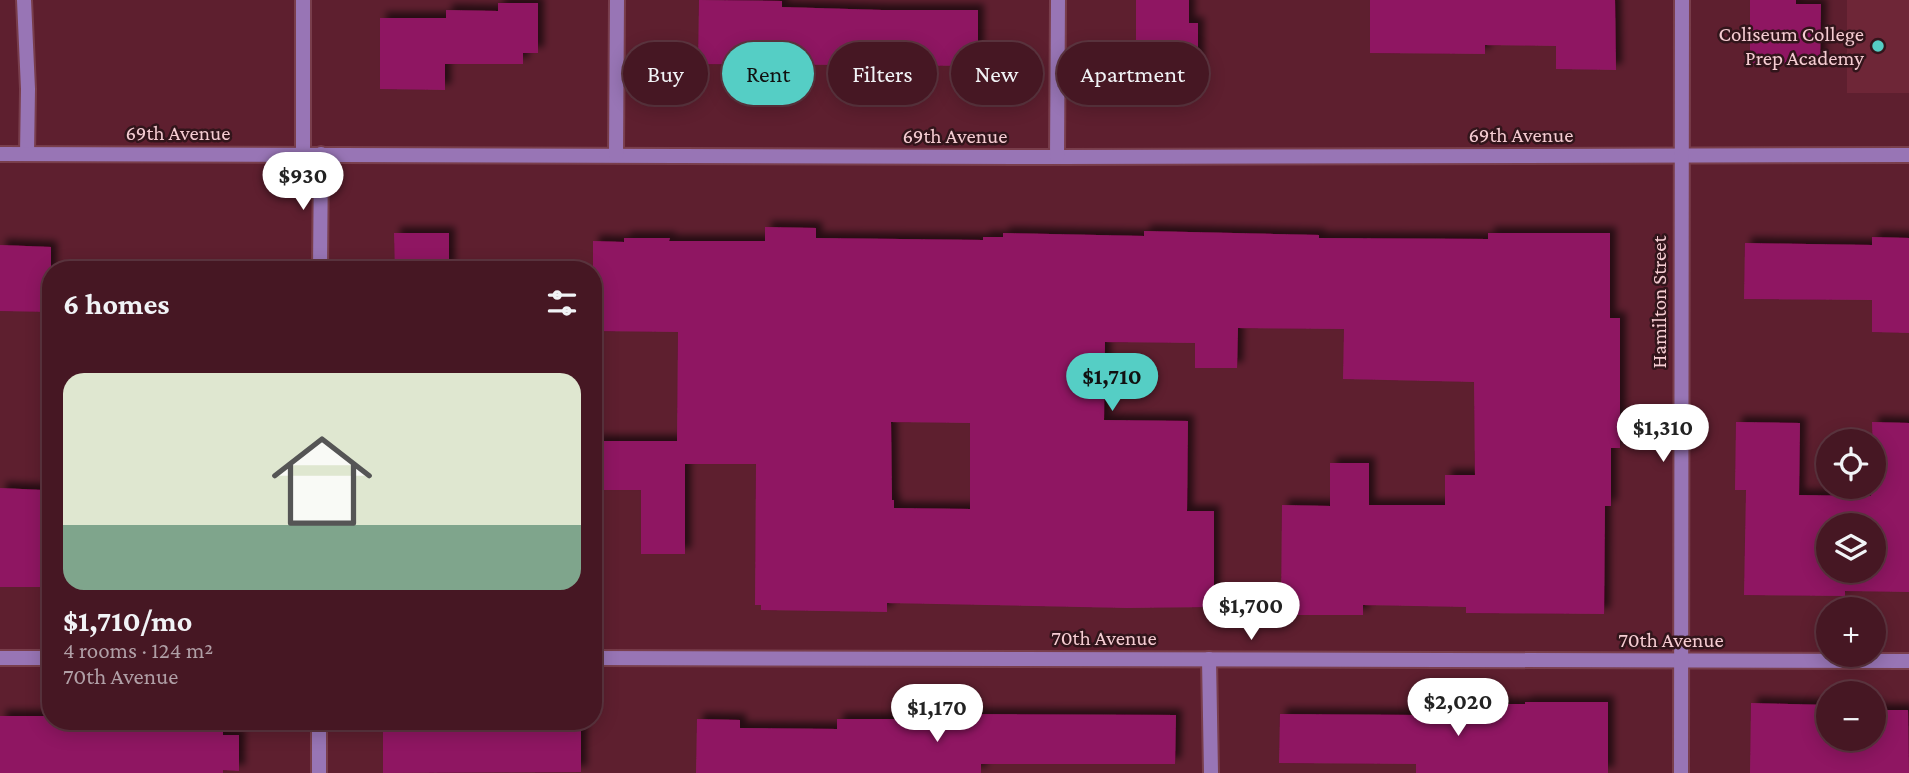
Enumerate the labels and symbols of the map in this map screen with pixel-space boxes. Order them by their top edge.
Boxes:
place label: Coliseum College Prep Academy [1719,22,1864,70]
marker: Coliseum College Prep Academy [1870,38,1886,54]
street label: 69th Avenue [126,121,230,145]
street label: 69th Avenue [1469,123,1573,147]
street label: 69th Avenue [903,124,1007,148]
pin: $930 [262,152,344,212]
street label: Hamilton Street [1647,234,1671,369]
pin: $1,710 [1055,354,1169,413]
pin: $1,310 [1606,405,1720,464]
pin: $1,700 [1194,582,1308,642]
street label: 70th Avenue [1051,626,1157,650]
street label: 70th Avenue [1618,628,1724,652]
pin: $2,020 [1401,678,1515,738]
pin: $1,170 [880,684,994,744]

